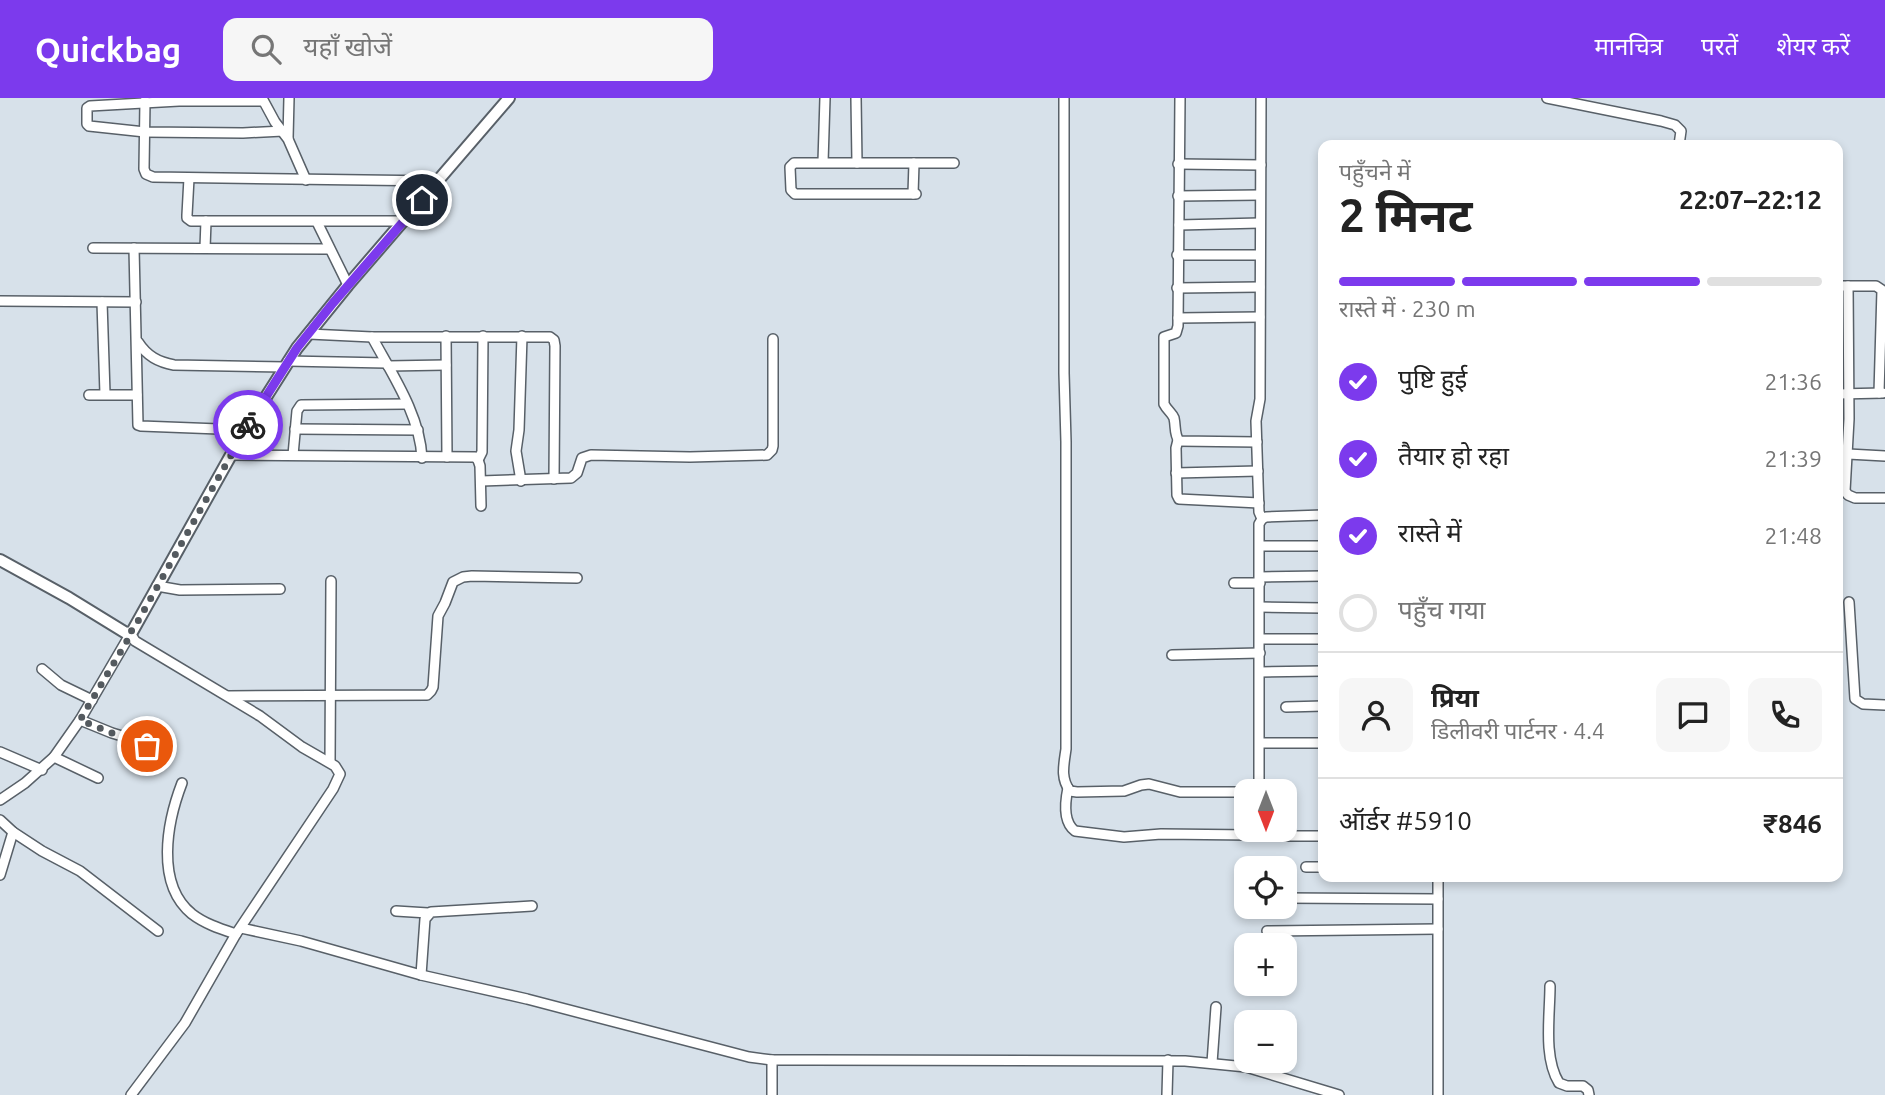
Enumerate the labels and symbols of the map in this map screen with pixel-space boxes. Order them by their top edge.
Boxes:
pin [392,170,452,230]
courier [213,390,283,460]
pin [117,716,177,776]
north arrow [1234,779,1297,842]

